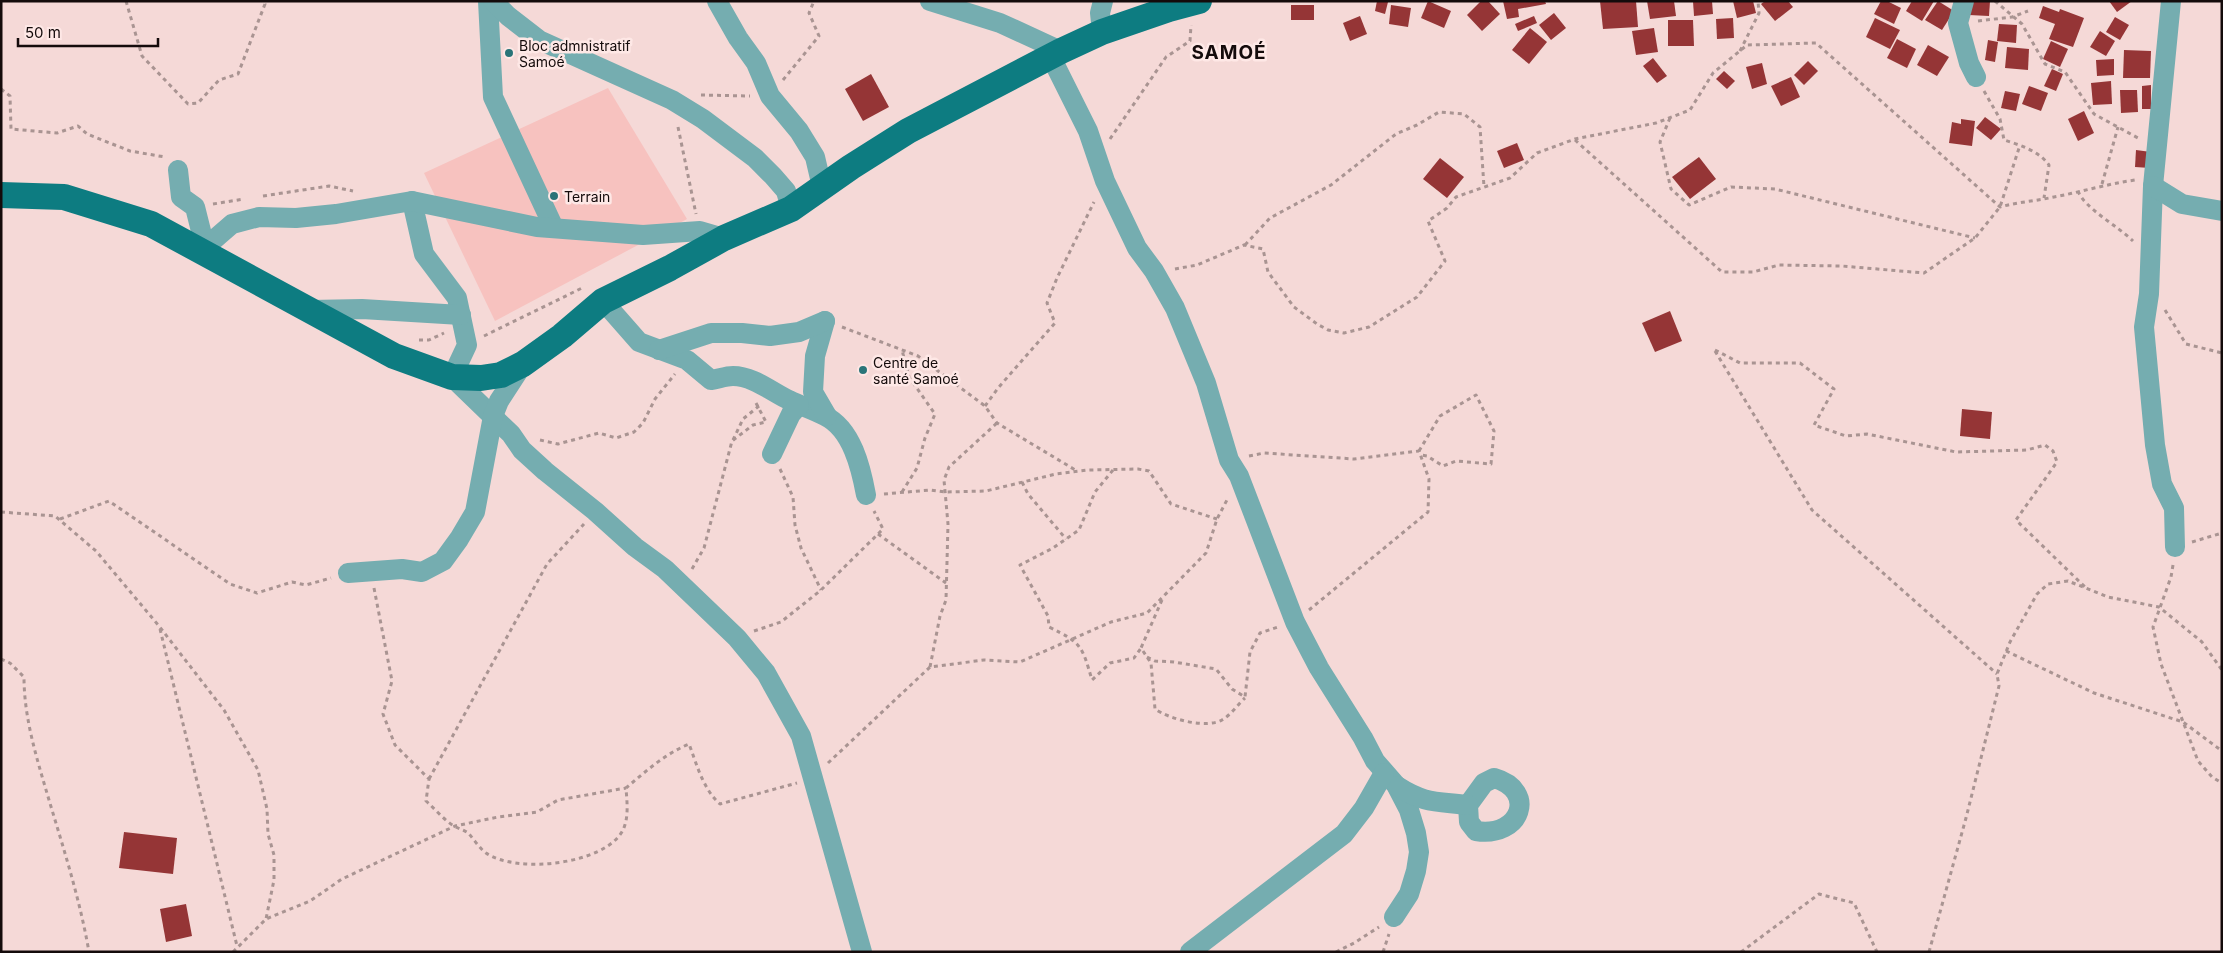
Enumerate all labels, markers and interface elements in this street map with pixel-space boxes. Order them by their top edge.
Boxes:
scale bar [18,15,158,47]
text: 50 m [25,23,61,42]
place label: Bloc admnistratif Samoé [519,37,631,70]
district label: SAMOÉ [1191,41,1267,64]
marker: Bloc admnistratif Samoé [503,47,515,59]
place label: Terrain [564,188,610,205]
marker: Terrain [548,190,560,202]
place label: Centre de santé Samoé [873,354,959,387]
marker: Centre de santé Samoé [857,364,869,376]

